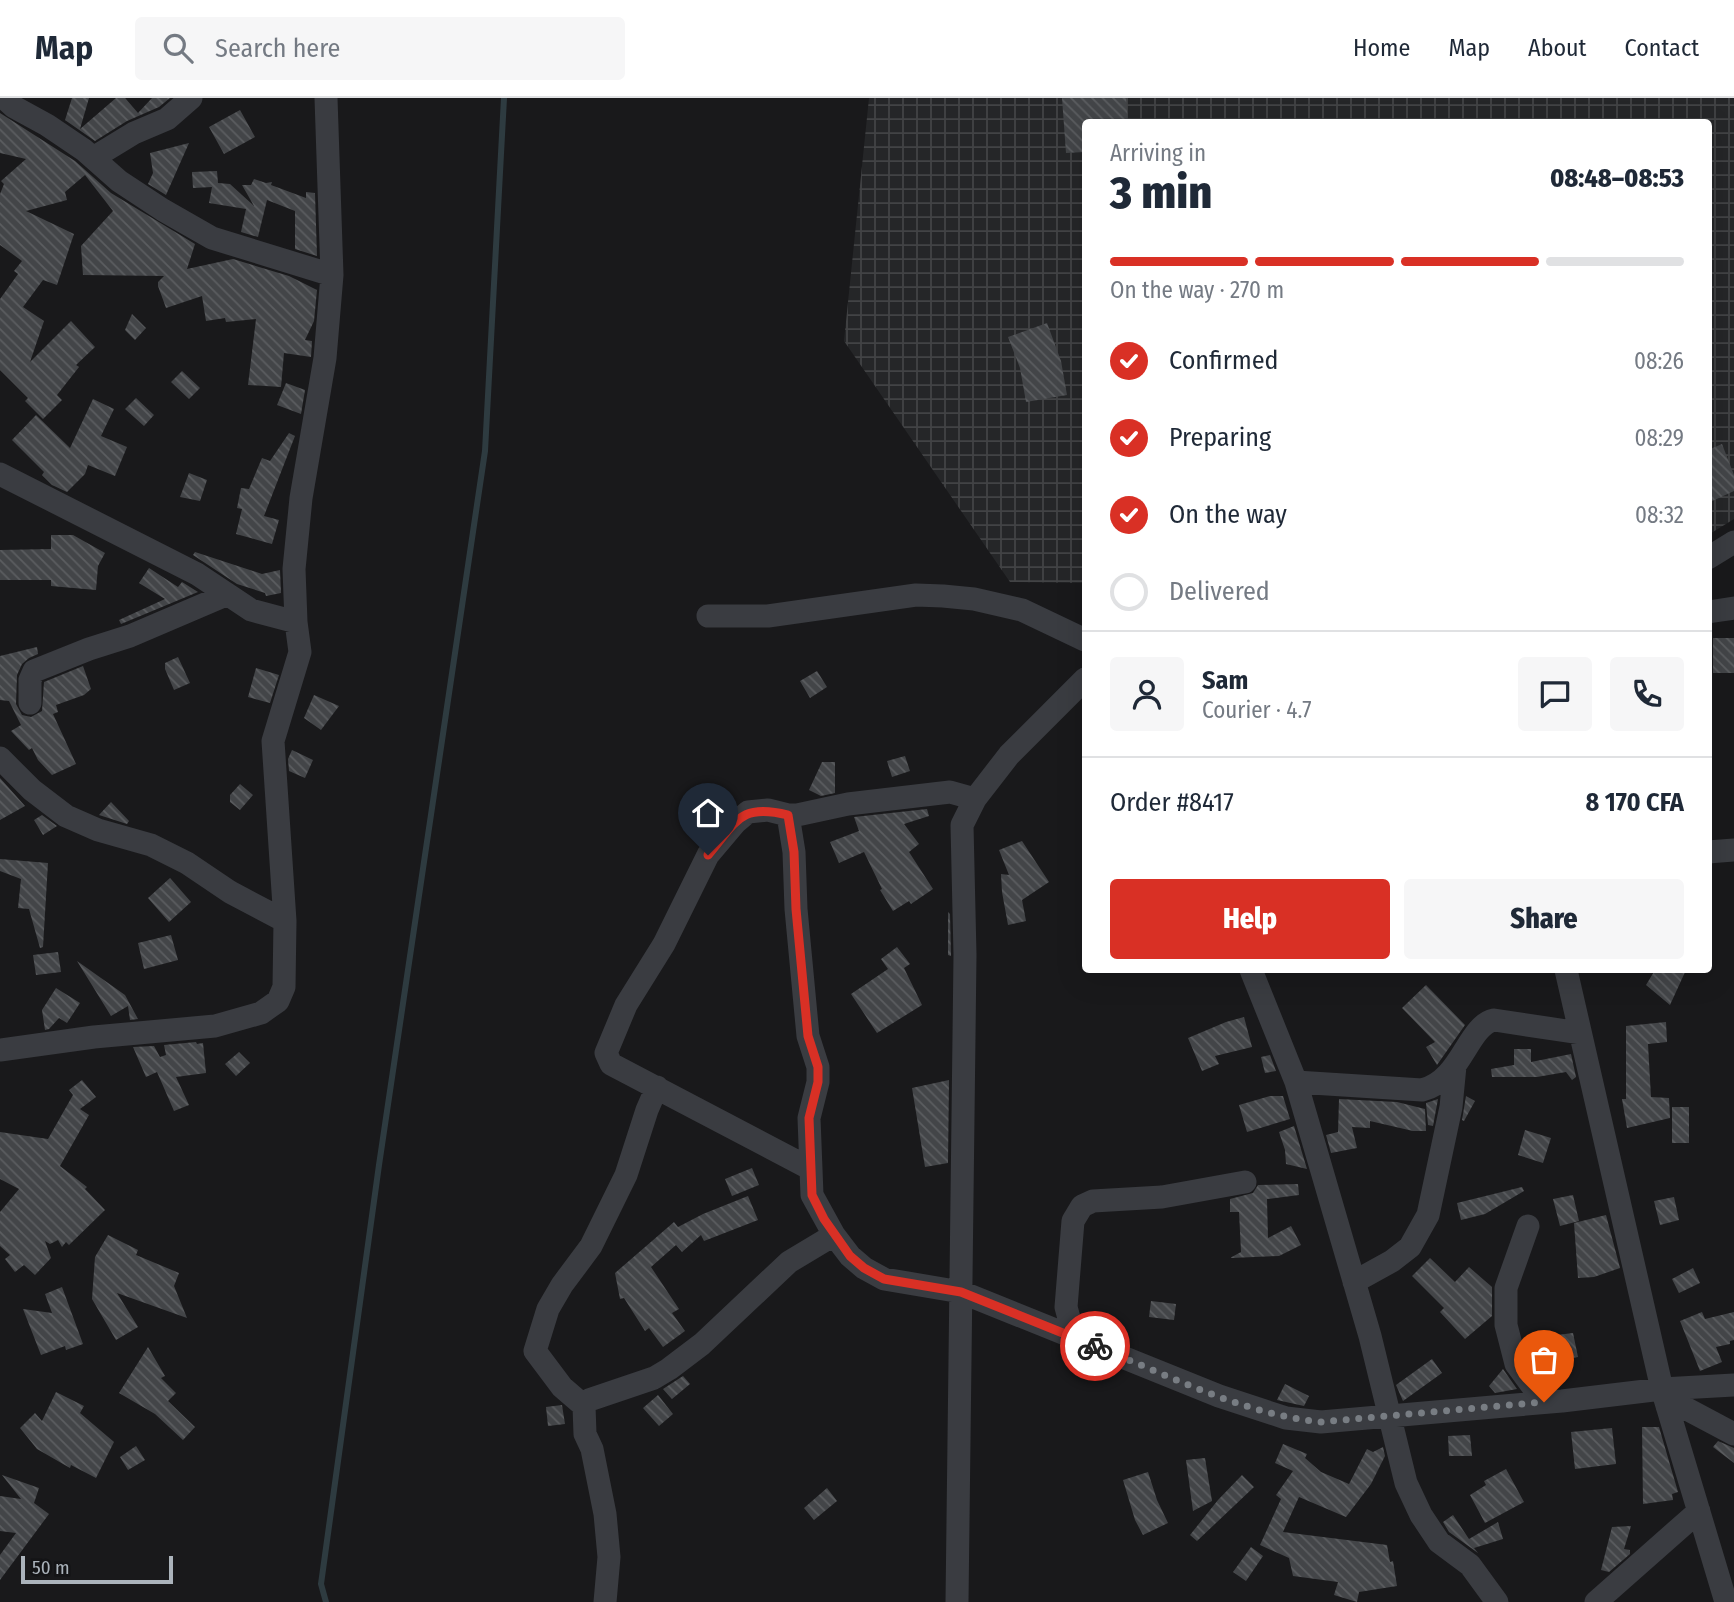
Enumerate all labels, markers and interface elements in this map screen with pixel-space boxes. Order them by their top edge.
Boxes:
search box [135,17,625,80]
text: Map [35,28,93,68]
icon: search [159,29,197,67]
text: Search here [215,33,340,64]
text: Home [1353,34,1410,62]
text: Map [1448,34,1490,62]
text: About [1528,34,1586,62]
text: Contact [1624,34,1699,62]
text: Arriving in [1110,139,1206,167]
text: 08:48–08:53 [1550,163,1684,194]
text: 3 min [1110,165,1212,220]
text: On the way · 270 m [1110,276,1284,304]
icon: check [1110,342,1148,380]
text: Confirmed [1169,345,1279,376]
text: 08:26 [1634,347,1684,375]
icon: check [1110,419,1148,457]
text: Preparing [1169,422,1271,453]
text: 08:29 [1634,424,1684,452]
icon: check [1110,496,1148,534]
text: On the way [1169,499,1287,530]
text: 08:32 [1635,501,1684,529]
text: Delivered [1169,576,1270,607]
button: person [1110,657,1184,731]
button: chat [1518,657,1592,731]
button: phone [1610,657,1684,731]
text: Sam [1202,665,1248,696]
text: Courier · 4.7 [1202,696,1312,724]
pin [678,783,738,855]
text: Order #8417 [1110,787,1234,818]
text: 8 170 CFA [1586,787,1684,818]
icon: home [689,794,727,832]
button: Help [1110,879,1390,959]
button: Share [1404,879,1684,959]
courier [1060,1311,1130,1381]
icon: bike [1076,1327,1114,1365]
pin [1514,1330,1574,1402]
icon: bag [1525,1341,1563,1379]
scale bar [21,1553,173,1585]
text: 50 m [32,1556,70,1579]

